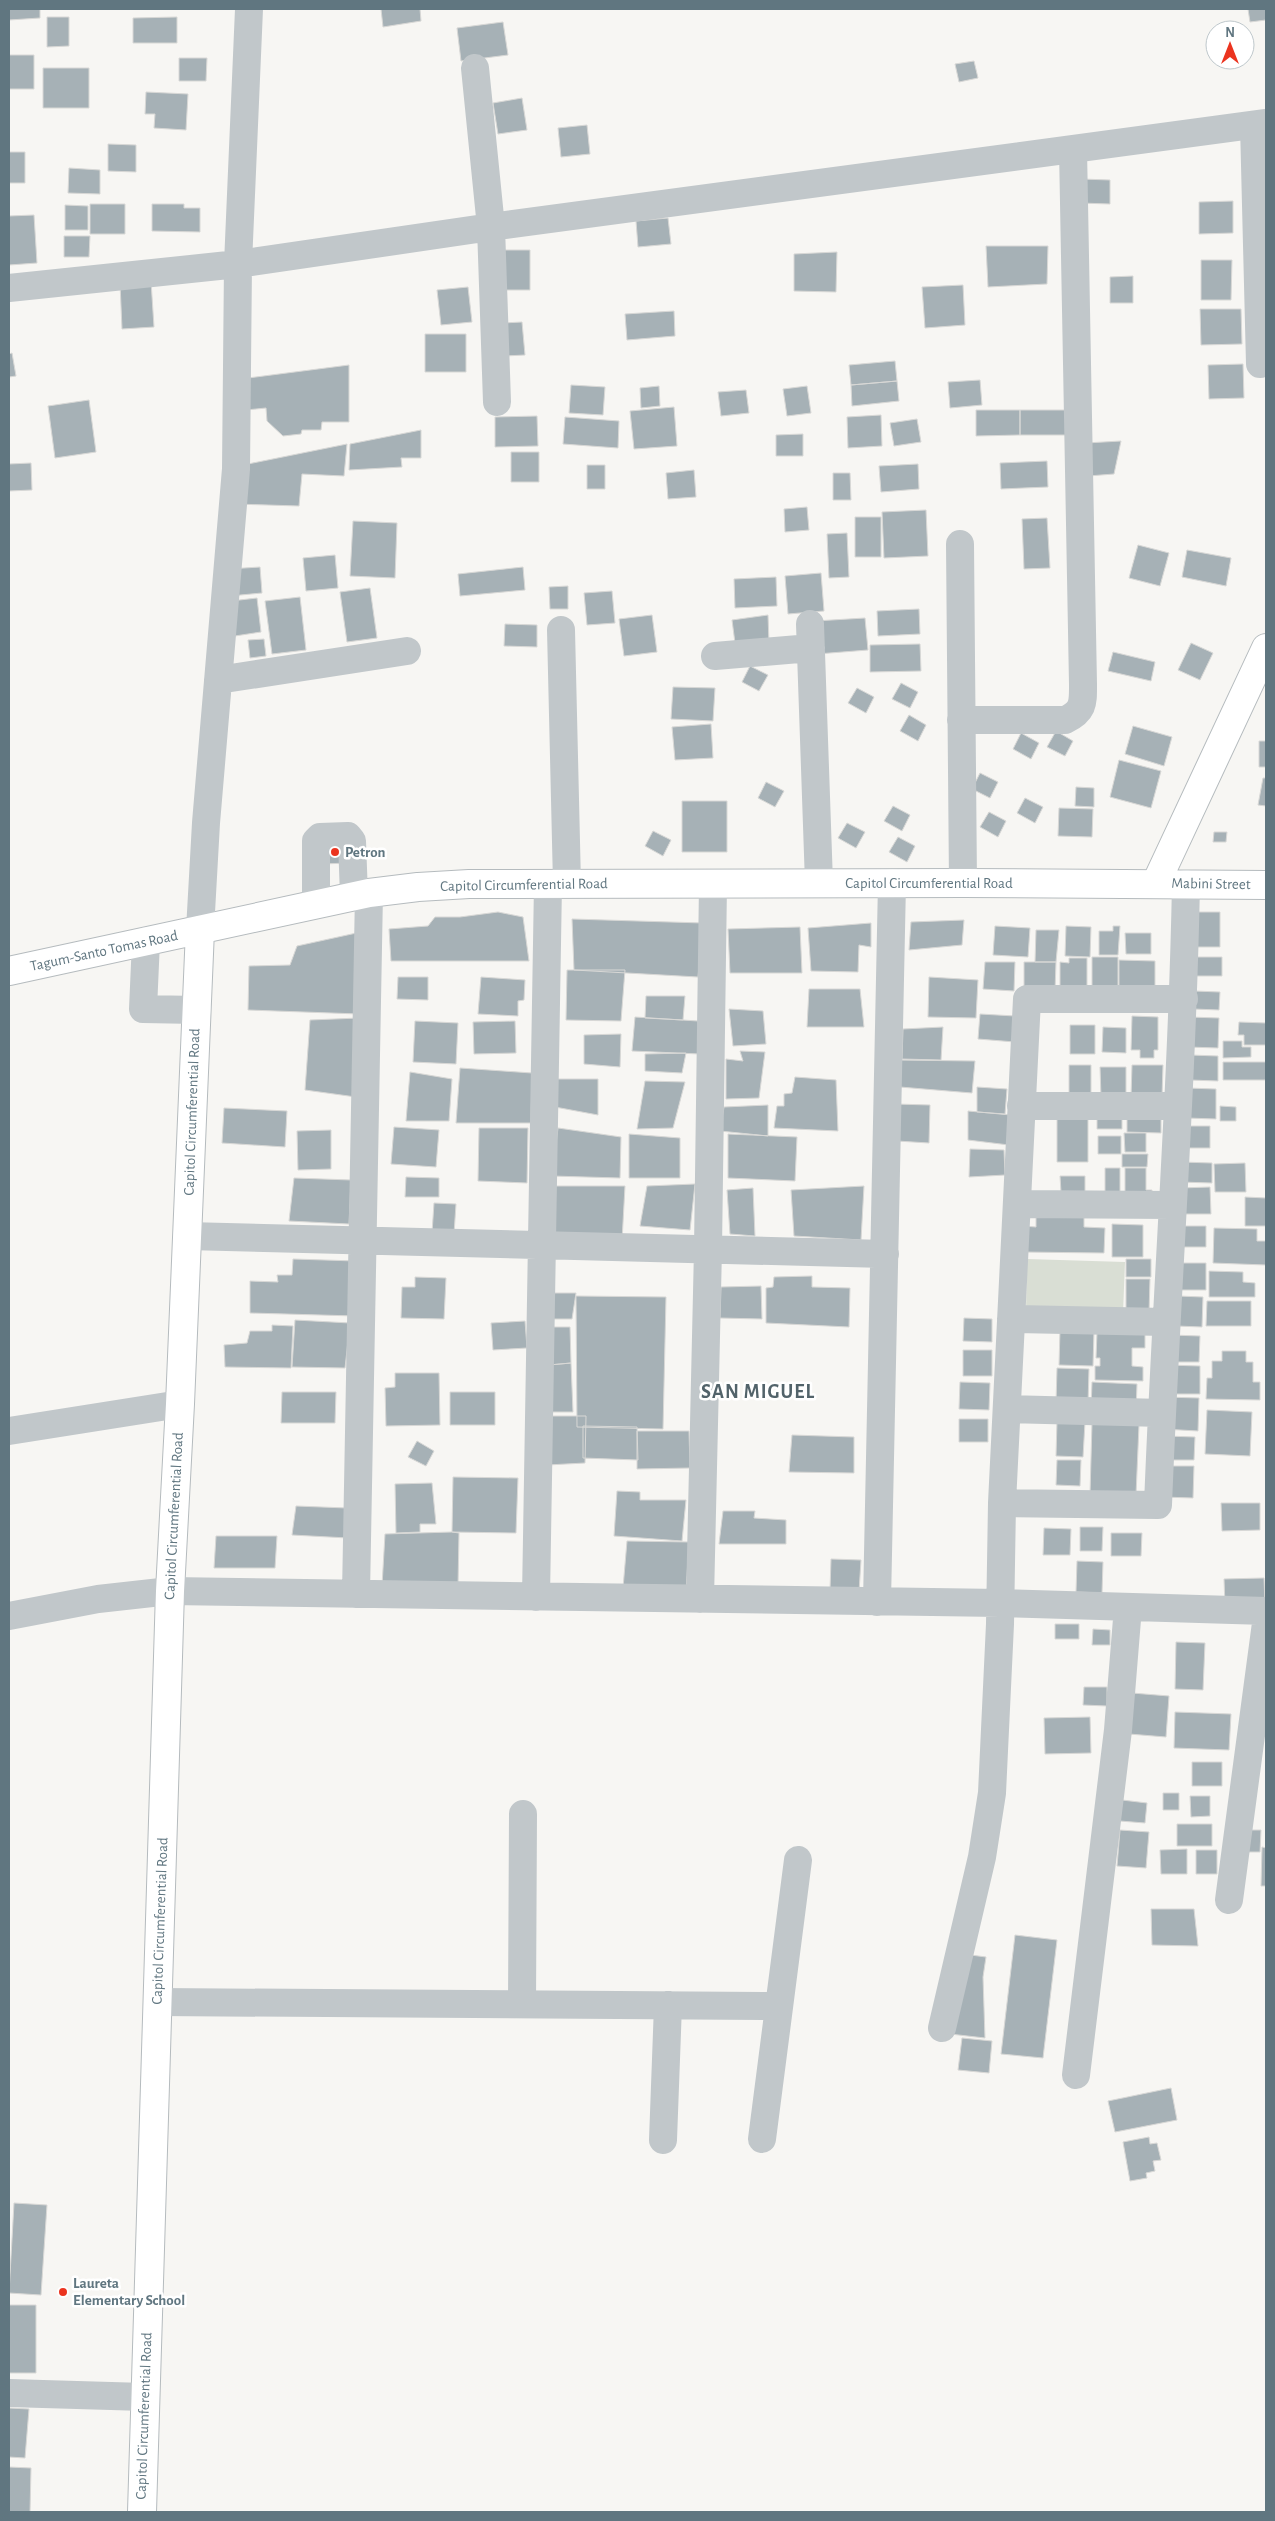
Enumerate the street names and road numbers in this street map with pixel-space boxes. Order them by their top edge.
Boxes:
street label: Capitol Circumferential Road [440,876,608,894]
street label: Capitol Circumferential Road [845,876,1013,891]
street label: Mabini Street [1171,876,1251,892]
street label: Tagum-Santo Tomas Road [29,928,180,974]
street label: Capitol Circumferential Road [182,1028,202,1196]
street label: Capitol Circumferential Road [162,1432,186,1600]
street label: Capitol Circumferential Road [150,1837,170,2005]
street label: Capitol Circumferential Road [134,2332,154,2500]

